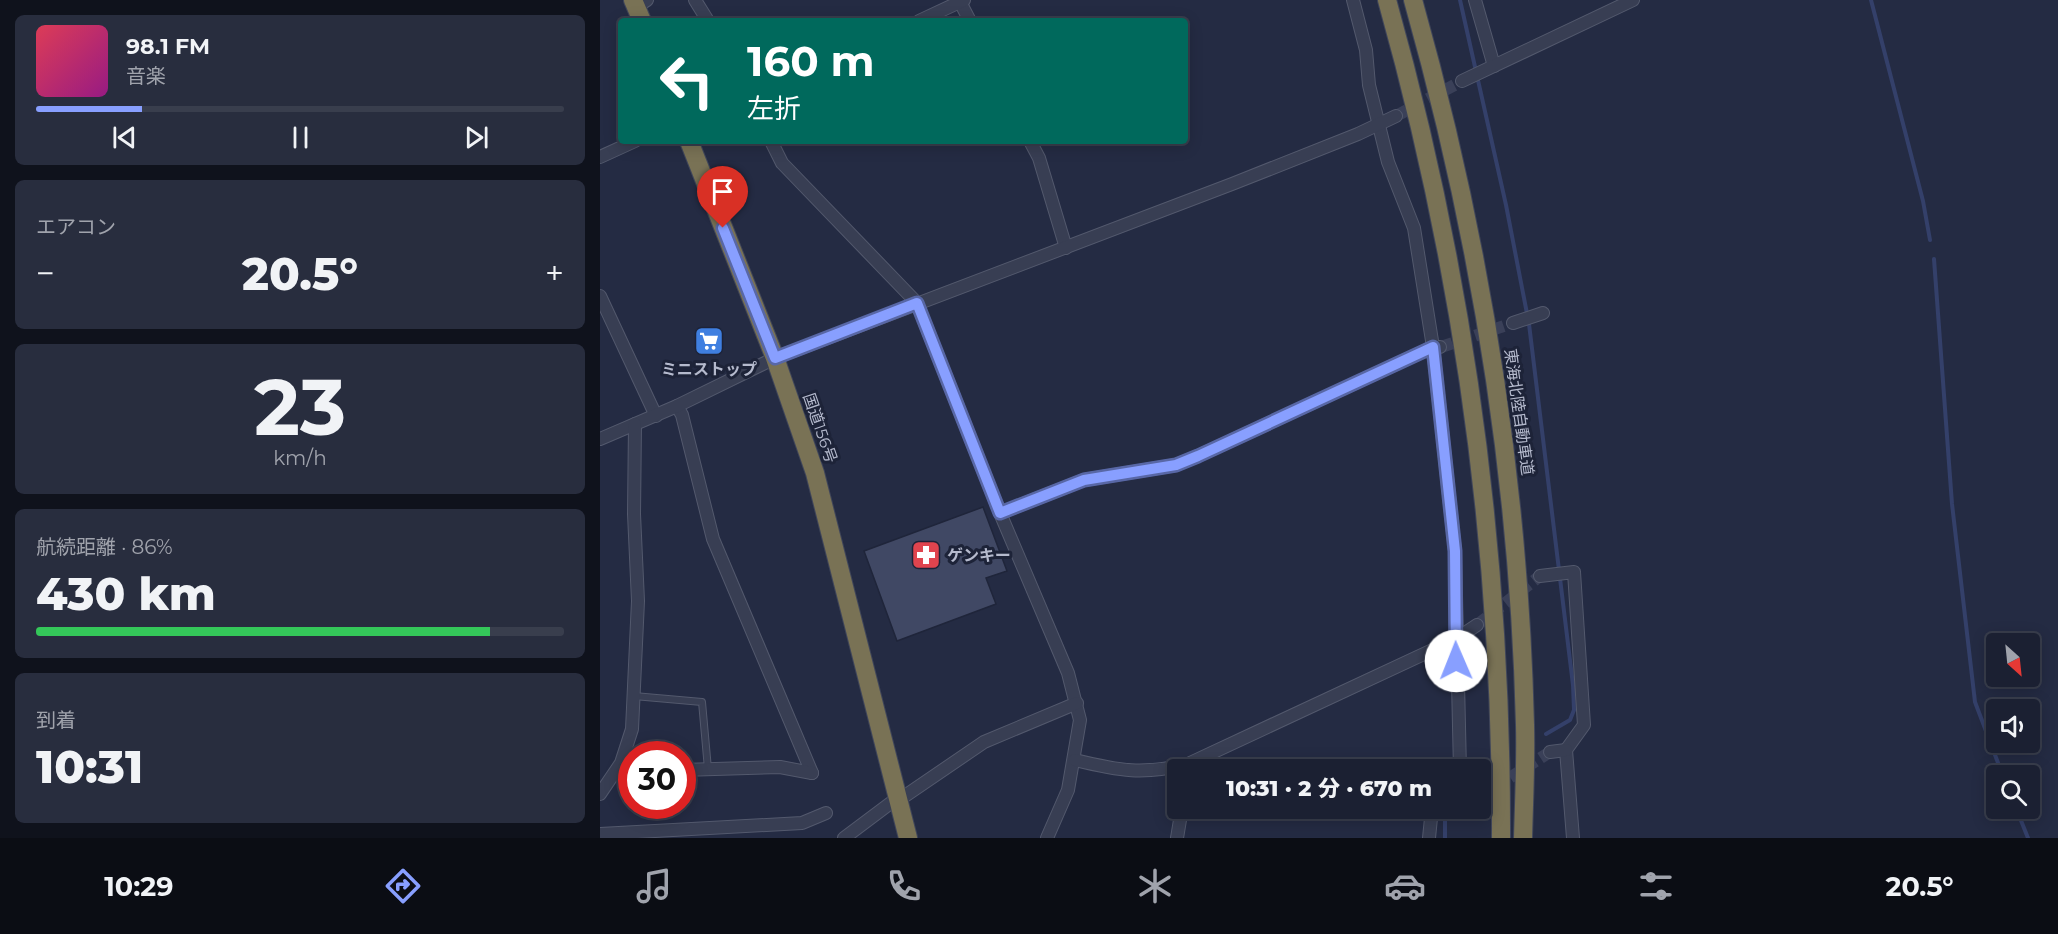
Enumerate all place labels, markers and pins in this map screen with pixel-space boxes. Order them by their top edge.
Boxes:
pin [697,166,748,228]
supermarket icon: ミニストップ [693,325,725,357]
place label: ミニストップ [661,360,757,379]
pharmacy icon: ゲンキー [910,539,942,571]
place label: ゲンキー [947,546,1011,565]

